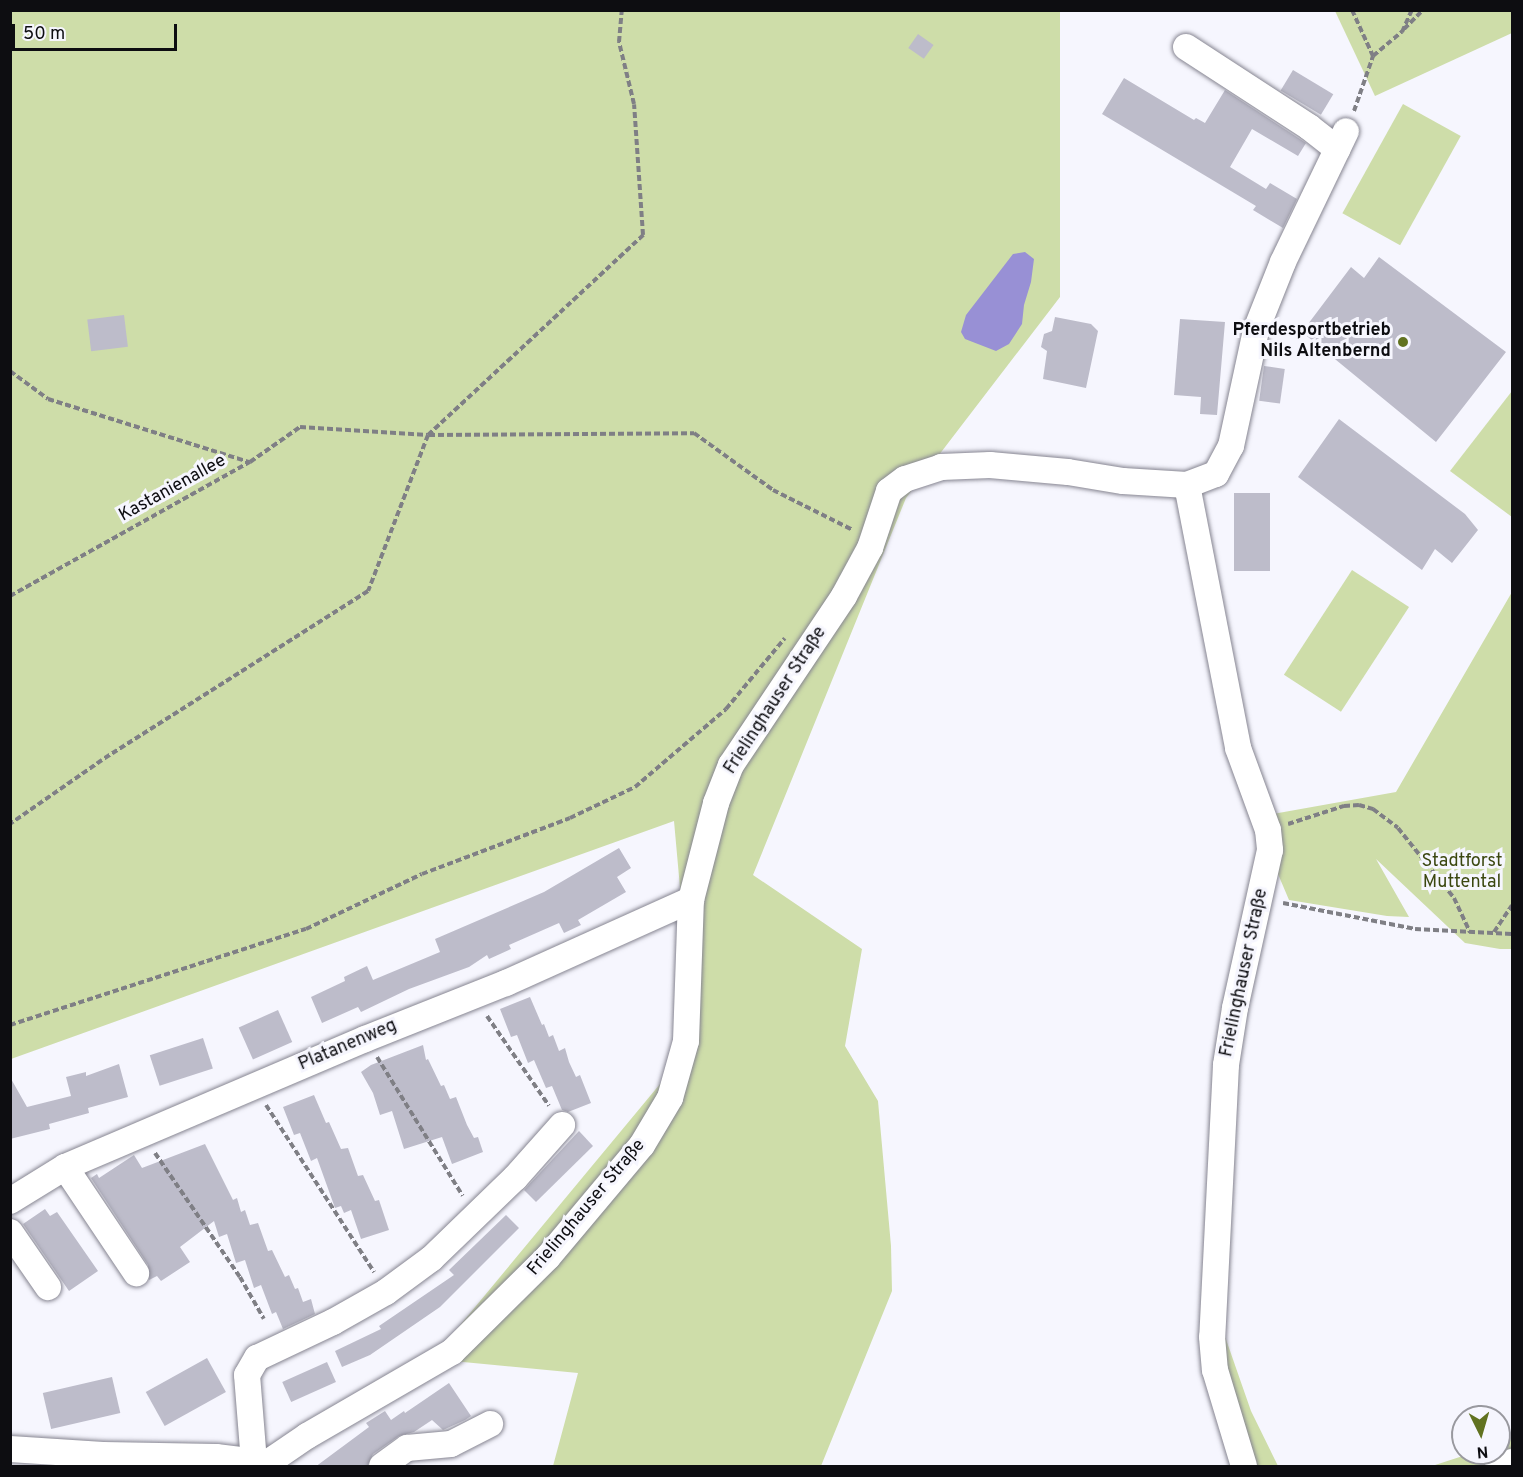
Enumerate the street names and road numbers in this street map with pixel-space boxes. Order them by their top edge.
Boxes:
street label: Kastanienallee [116,451,230,527]
street label: Frielinghauser Straße [720,623,832,779]
street label: Frielinghauser Straße [1217,887,1273,1059]
street label: Platanenweg [296,1016,400,1076]
street label: Frielinghauser Straße [524,1135,650,1281]

